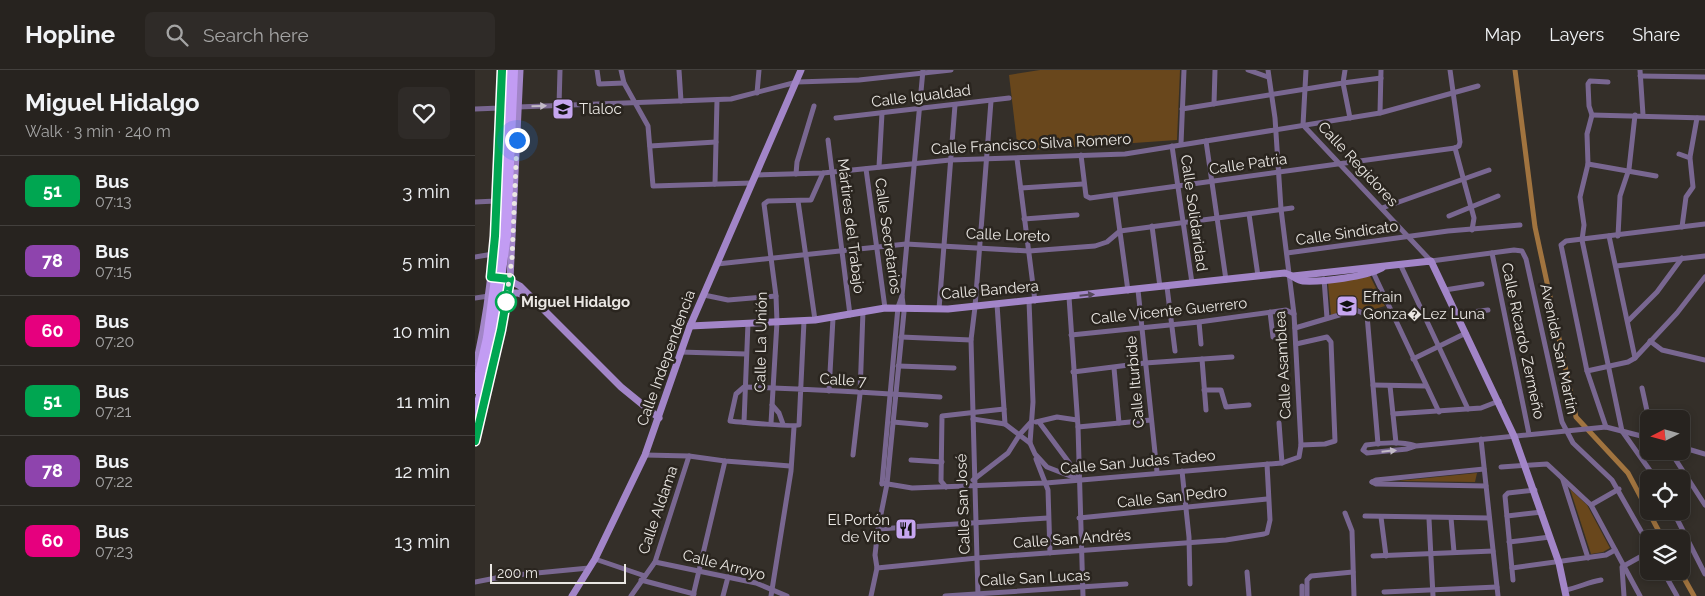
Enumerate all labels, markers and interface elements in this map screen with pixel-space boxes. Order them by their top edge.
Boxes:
search box [145,12,495,57]
text: Hopline [25,20,115,49]
icon: search [163,21,191,49]
text: Search here [203,24,309,46]
text: Map [1485,24,1521,45]
text: Layers [1549,24,1604,45]
text: Share [1632,24,1680,45]
street label: Calle Igualdad [870,81,972,111]
button: heart [398,87,450,139]
text: Miguel Hidalgo [25,88,200,117]
school or university icon: Tlaloc [551,97,575,121]
place label: Tlaloc [579,100,622,118]
one-way arrow [531,102,547,110]
street label: Calle Regidores [1314,118,1402,210]
text: Walk · 3 min · 240 m [25,122,171,141]
your location [505,128,530,153]
street label: Calle Francisco Silva Romero [930,130,1132,158]
street label: Calle Patria [1208,150,1288,178]
street label: Calle Solidaridad [1177,154,1211,272]
street label: Mártires del Trabajo [834,158,868,295]
text: Bus [95,170,129,192]
street label: Calle Secretarios [871,177,905,295]
text: 51 [43,180,62,201]
text: 3 min [402,180,450,202]
text: 07:13 [95,192,132,211]
street label: Calle Sindicato [1295,217,1399,249]
street label: Calle Loreto [966,225,1051,245]
text: Bus [95,240,129,262]
text: 78 [42,250,63,271]
text: 5 min [402,250,450,272]
street label: Calle Ricardo Zermeño [1498,261,1548,421]
text: 07:15 [95,262,132,281]
street label: Calle Bandera [941,277,1039,303]
street label: Avenida San Martín [1536,282,1582,416]
street label: Calle Independencia [633,288,699,428]
place label: Efrain Gonza�Lez Luna [1363,288,1485,323]
marker: Miguel Hidalgo [495,291,517,313]
street label: Calle La Unión [751,291,771,393]
one-way arrow [1079,291,1095,299]
place label: Miguel Hidalgo [521,293,630,311]
street label: Calle Vicente Guerrero [1090,294,1248,328]
school or university icon: Efrain Gonza�Lez Luna [1335,294,1359,318]
text: Bus [95,310,129,332]
street label: Calle Asamblea [1271,310,1295,420]
text: 60 [42,320,63,341]
text: 10 min [393,320,450,342]
text: 07:20 [95,332,134,351]
street label: Calle Iturbide [1122,335,1148,429]
street label: Calle 7 [819,370,867,390]
text: Bus [95,380,129,402]
text: 51 [43,390,62,411]
text: 11 min [396,390,450,412]
text: 07:21 [95,402,131,421]
north arrow [1640,410,1690,460]
map controls [1640,410,1690,580]
street label: Calle San Judas Tadeo [1060,446,1216,478]
one-way arrow [1382,447,1398,455]
text: Bus [95,450,129,472]
street label: Calle San José [952,453,974,555]
text: 78 [42,460,63,481]
text: 12 min [394,460,450,482]
street label: Calle Aldama [634,463,682,557]
button: locate [1640,470,1690,520]
text: 07:22 [95,472,133,491]
street label: Calle San Pedro [1116,482,1228,512]
place label: El Portón de Vito [827,511,890,546]
restaurant icon: El Portón de Vito [894,517,918,541]
text: Bus [95,520,129,542]
street label: Calle San Andrés [1013,526,1131,552]
text: 60 [42,530,63,551]
text: 13 min [394,530,450,552]
button: layers [1640,530,1690,580]
text: 07:23 [95,542,133,561]
street label: Calle Arroyo [681,546,767,584]
scale bar [490,561,626,584]
text: 200 m [497,565,538,581]
street label: Calle San Lucas [979,566,1091,590]

